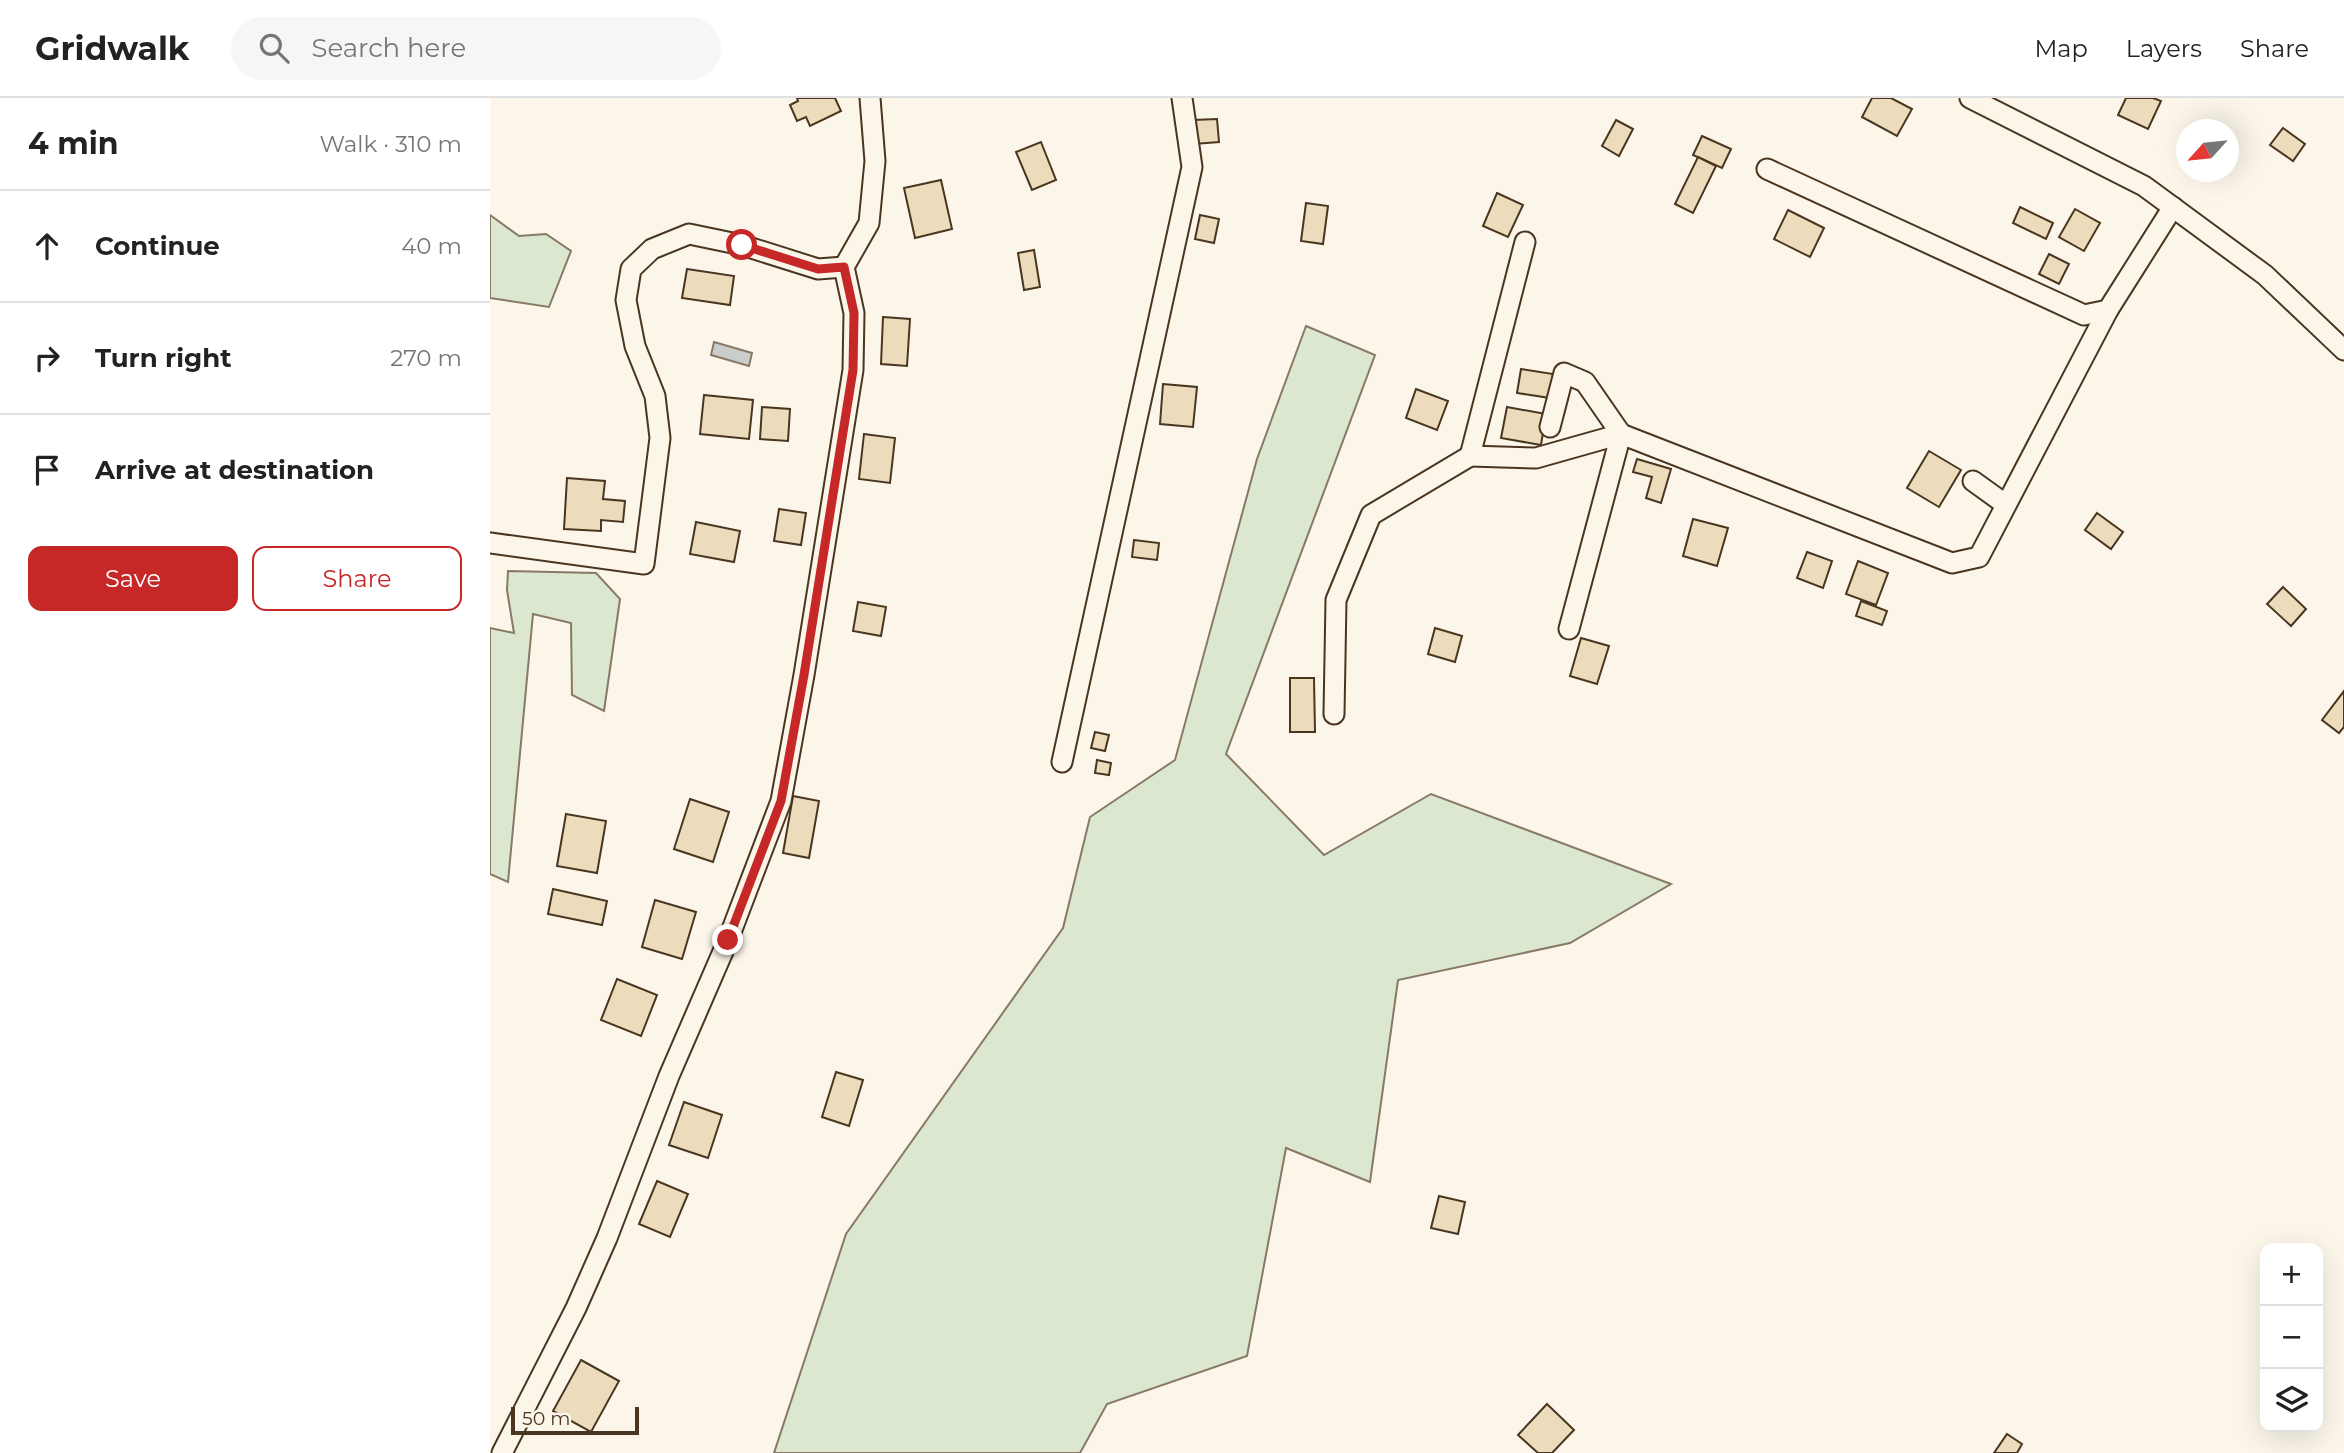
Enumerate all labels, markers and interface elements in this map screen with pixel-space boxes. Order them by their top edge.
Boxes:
search box [231,17,721,80]
text: Gridwalk [35,28,189,68]
icon: search [255,29,293,67]
text: Search here [311,32,466,64]
text: Map [2034,34,2088,63]
text: Layers [2126,34,2202,63]
text: Share [2240,34,2309,63]
north arrow [2176,119,2239,182]
text: 4 min [28,125,118,162]
text: Walk · 310 m [319,130,462,158]
icon: ahead [28,227,66,265]
route start [726,229,757,260]
text: Continue [95,230,220,262]
text: 40 m [401,232,462,260]
icon: right [28,339,66,377]
text: Turn right [95,342,231,374]
text: 270 m [390,344,462,372]
icon: arrive [28,451,66,489]
text: Arrive at destination [95,454,374,486]
button: Save [28,546,238,611]
button: Share [252,546,462,611]
route end [712,924,743,955]
map controls [2260,1243,2323,1432]
button: + [2260,1243,2323,1306]
button: − [2260,1306,2323,1369]
button: layers [2260,1369,2323,1432]
scale bar [511,1404,639,1436]
text: 50 m [522,1407,570,1430]

